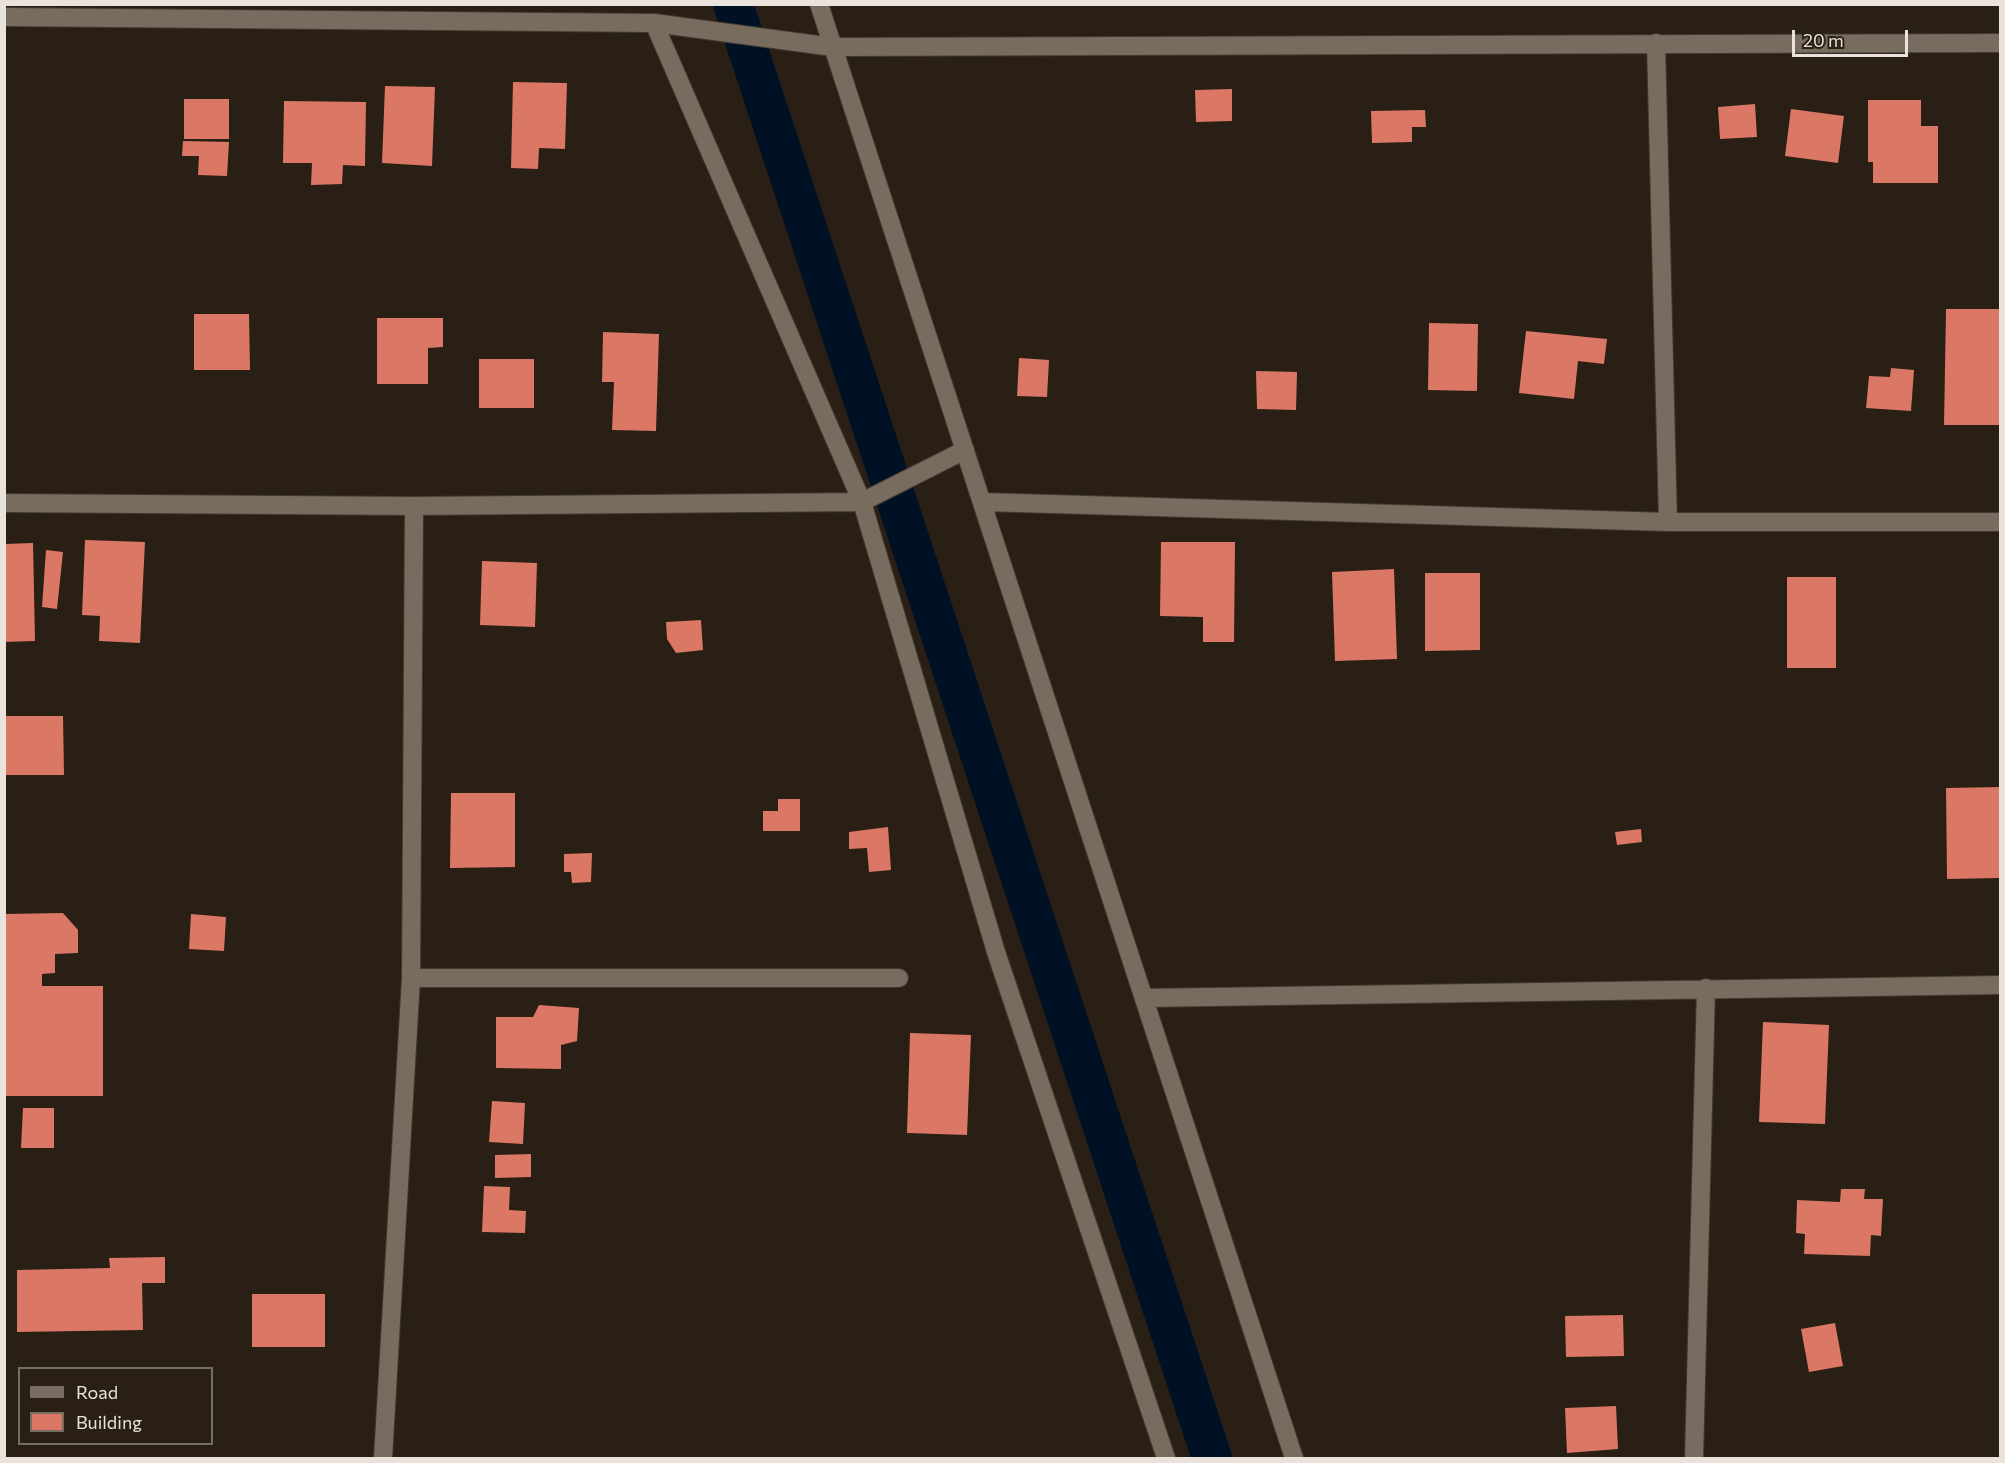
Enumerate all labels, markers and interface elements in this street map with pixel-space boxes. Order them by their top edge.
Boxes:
scale bar [1795,18,1910,56]
text: 20 m [1803,29,1844,51]
legend [18,1367,213,1445]
text: Road [76,1381,118,1403]
text: Building [76,1411,142,1433]

